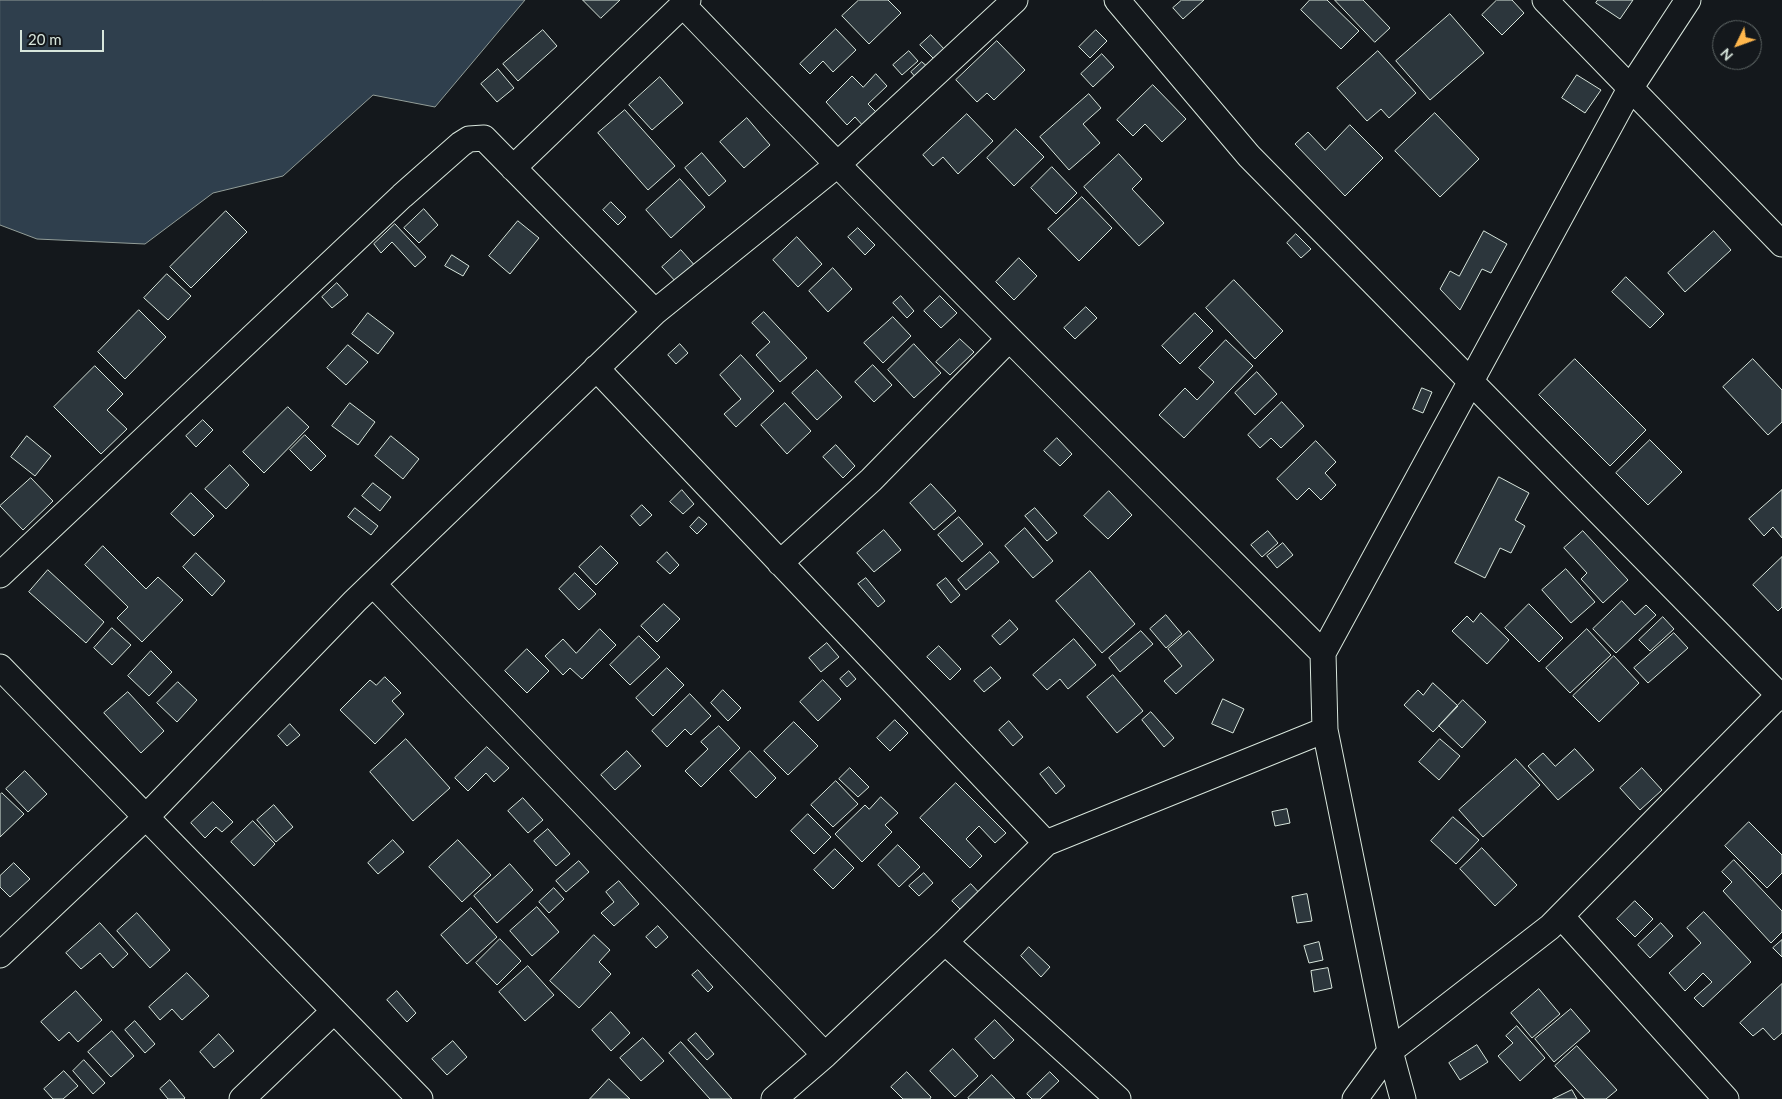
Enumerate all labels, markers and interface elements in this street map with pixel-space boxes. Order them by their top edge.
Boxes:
scale bar [22,20,106,52]
north arrow [1712,20,1762,70]
text: 20 m [28,30,62,48]
text: N [1716,45,1736,64]

